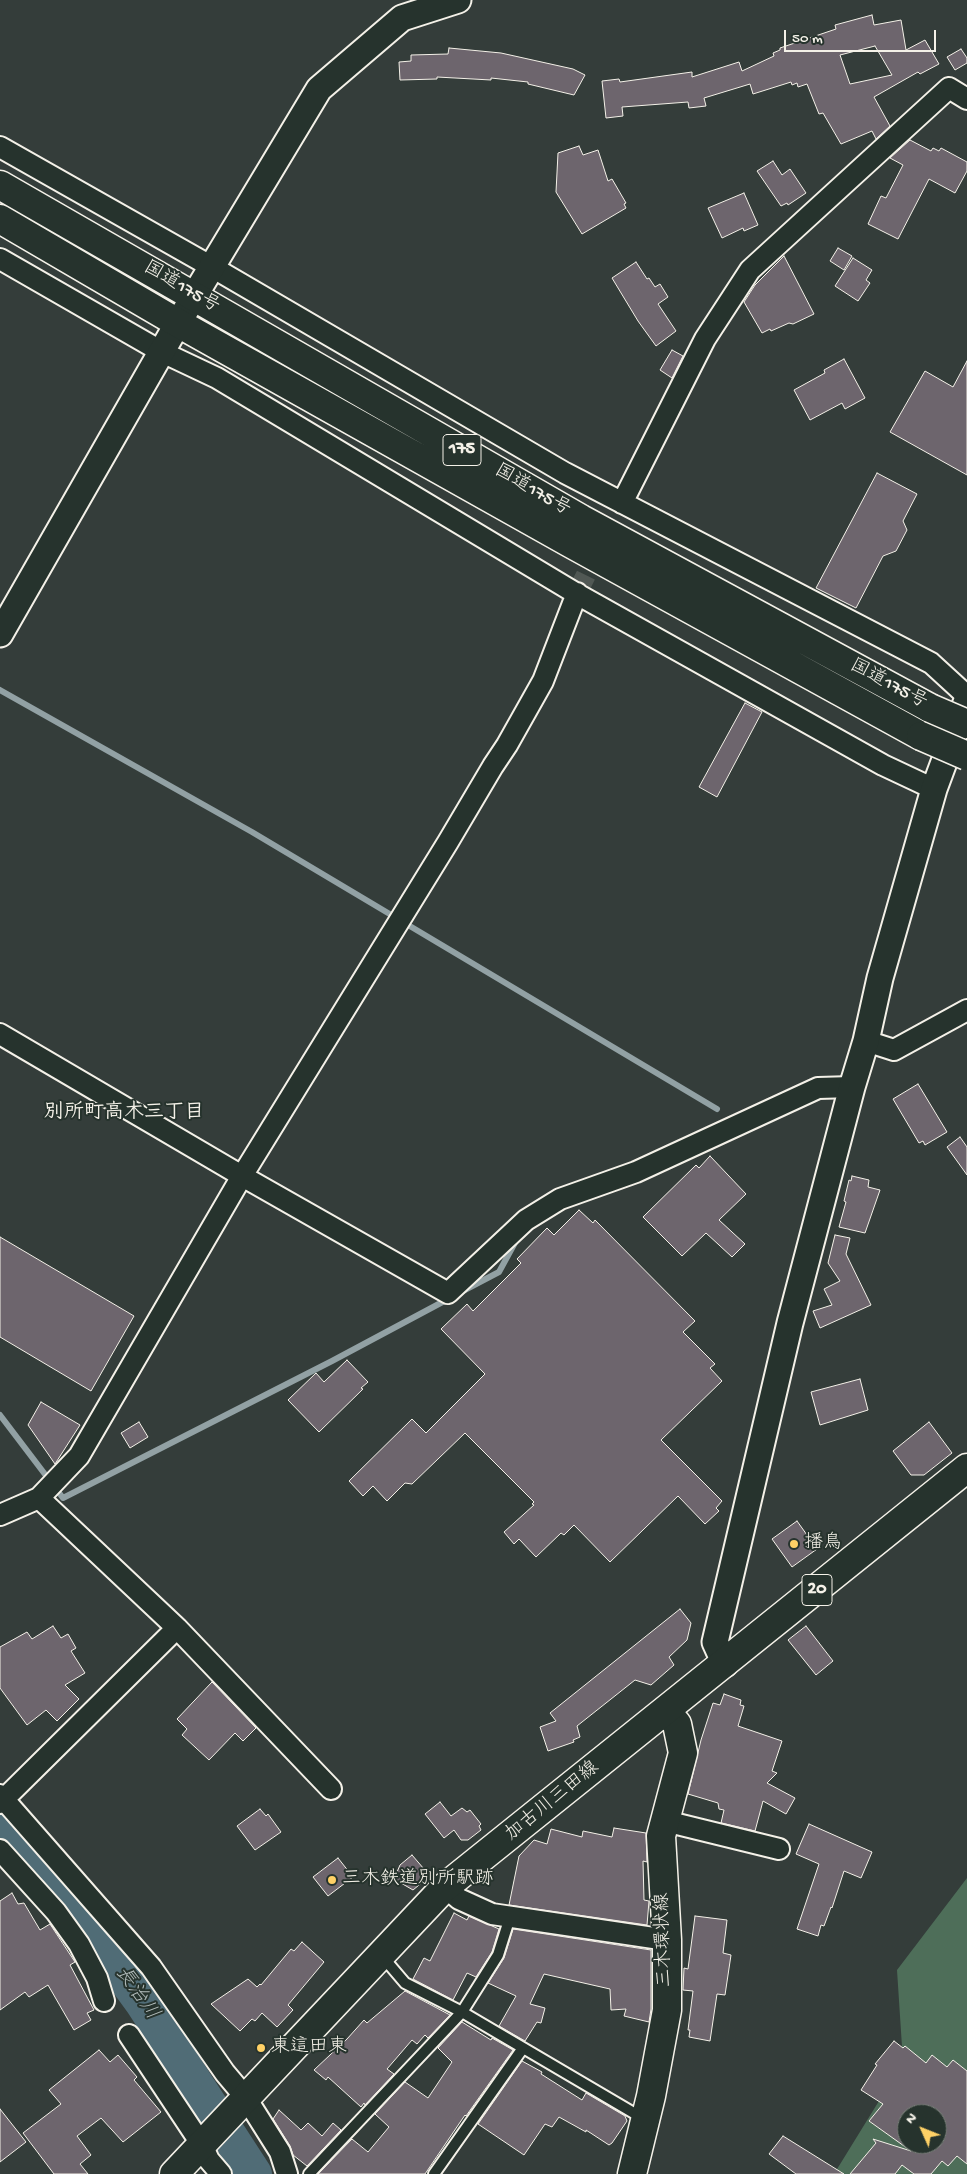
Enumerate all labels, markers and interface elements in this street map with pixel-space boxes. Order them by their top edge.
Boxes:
scale bar [787,20,940,52]
text: 50 m [792,30,823,48]
street label: 国道175号 [139,257,223,319]
road number: 175 [443,434,481,466]
street label: 国道175号 [490,460,574,522]
street label: 国道175号 [845,655,931,715]
district label: 別所町高木三丁目 [44,1102,204,1126]
place label: 播鳥 [804,1533,842,1555]
marker: 播鳥 [788,1538,800,1550]
road number: 20 [802,1574,832,1606]
street label: 加古川三田線 [502,1757,604,1847]
place label: 三木鉄道別所駅跡 [342,1869,494,1891]
marker: 三木鉄道別所駅跡 [326,1874,338,1886]
street label: 三木環状線 [652,1892,678,1988]
water label: 長治川 [109,1963,163,2025]
place label: 東這田東 [271,2037,347,2059]
marker: 東這田東 [255,2042,267,2054]
north arrow [897,2104,947,2154]
text: N [902,2110,921,2128]

